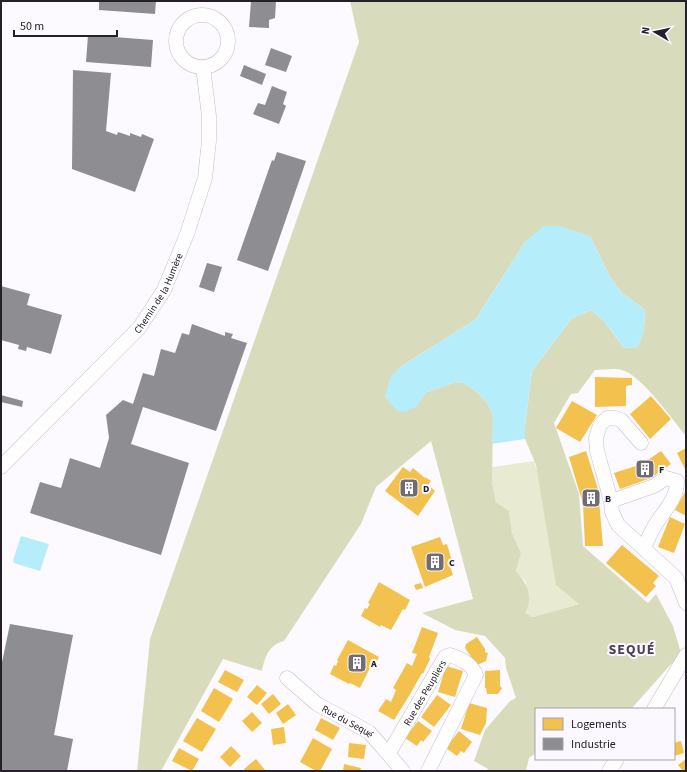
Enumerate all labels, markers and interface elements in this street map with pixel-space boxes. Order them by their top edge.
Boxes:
scale bar [14,12,117,38]
north arrow [635,12,675,52]
text: 50 m [20,18,44,35]
text: N [638,26,654,35]
street label: Chemin de la Humère [131,251,186,337]
building icon: F [634,458,656,480]
place label: F [659,463,664,477]
building icon: D [398,477,420,499]
place label: D [423,482,429,496]
building icon: B [580,487,602,509]
place label: B [605,492,611,506]
building icon: C [424,551,446,573]
place label: C [449,556,455,570]
district label: SEQUÉ [608,640,656,660]
building icon: A [346,652,368,674]
place label: A [370,657,377,671]
street label: Rue des Peupliers [400,658,450,728]
street label: Rue du Sequé [319,702,377,741]
legend [535,708,675,760]
text: Logements [571,716,626,733]
text: Industrie [571,736,616,753]

